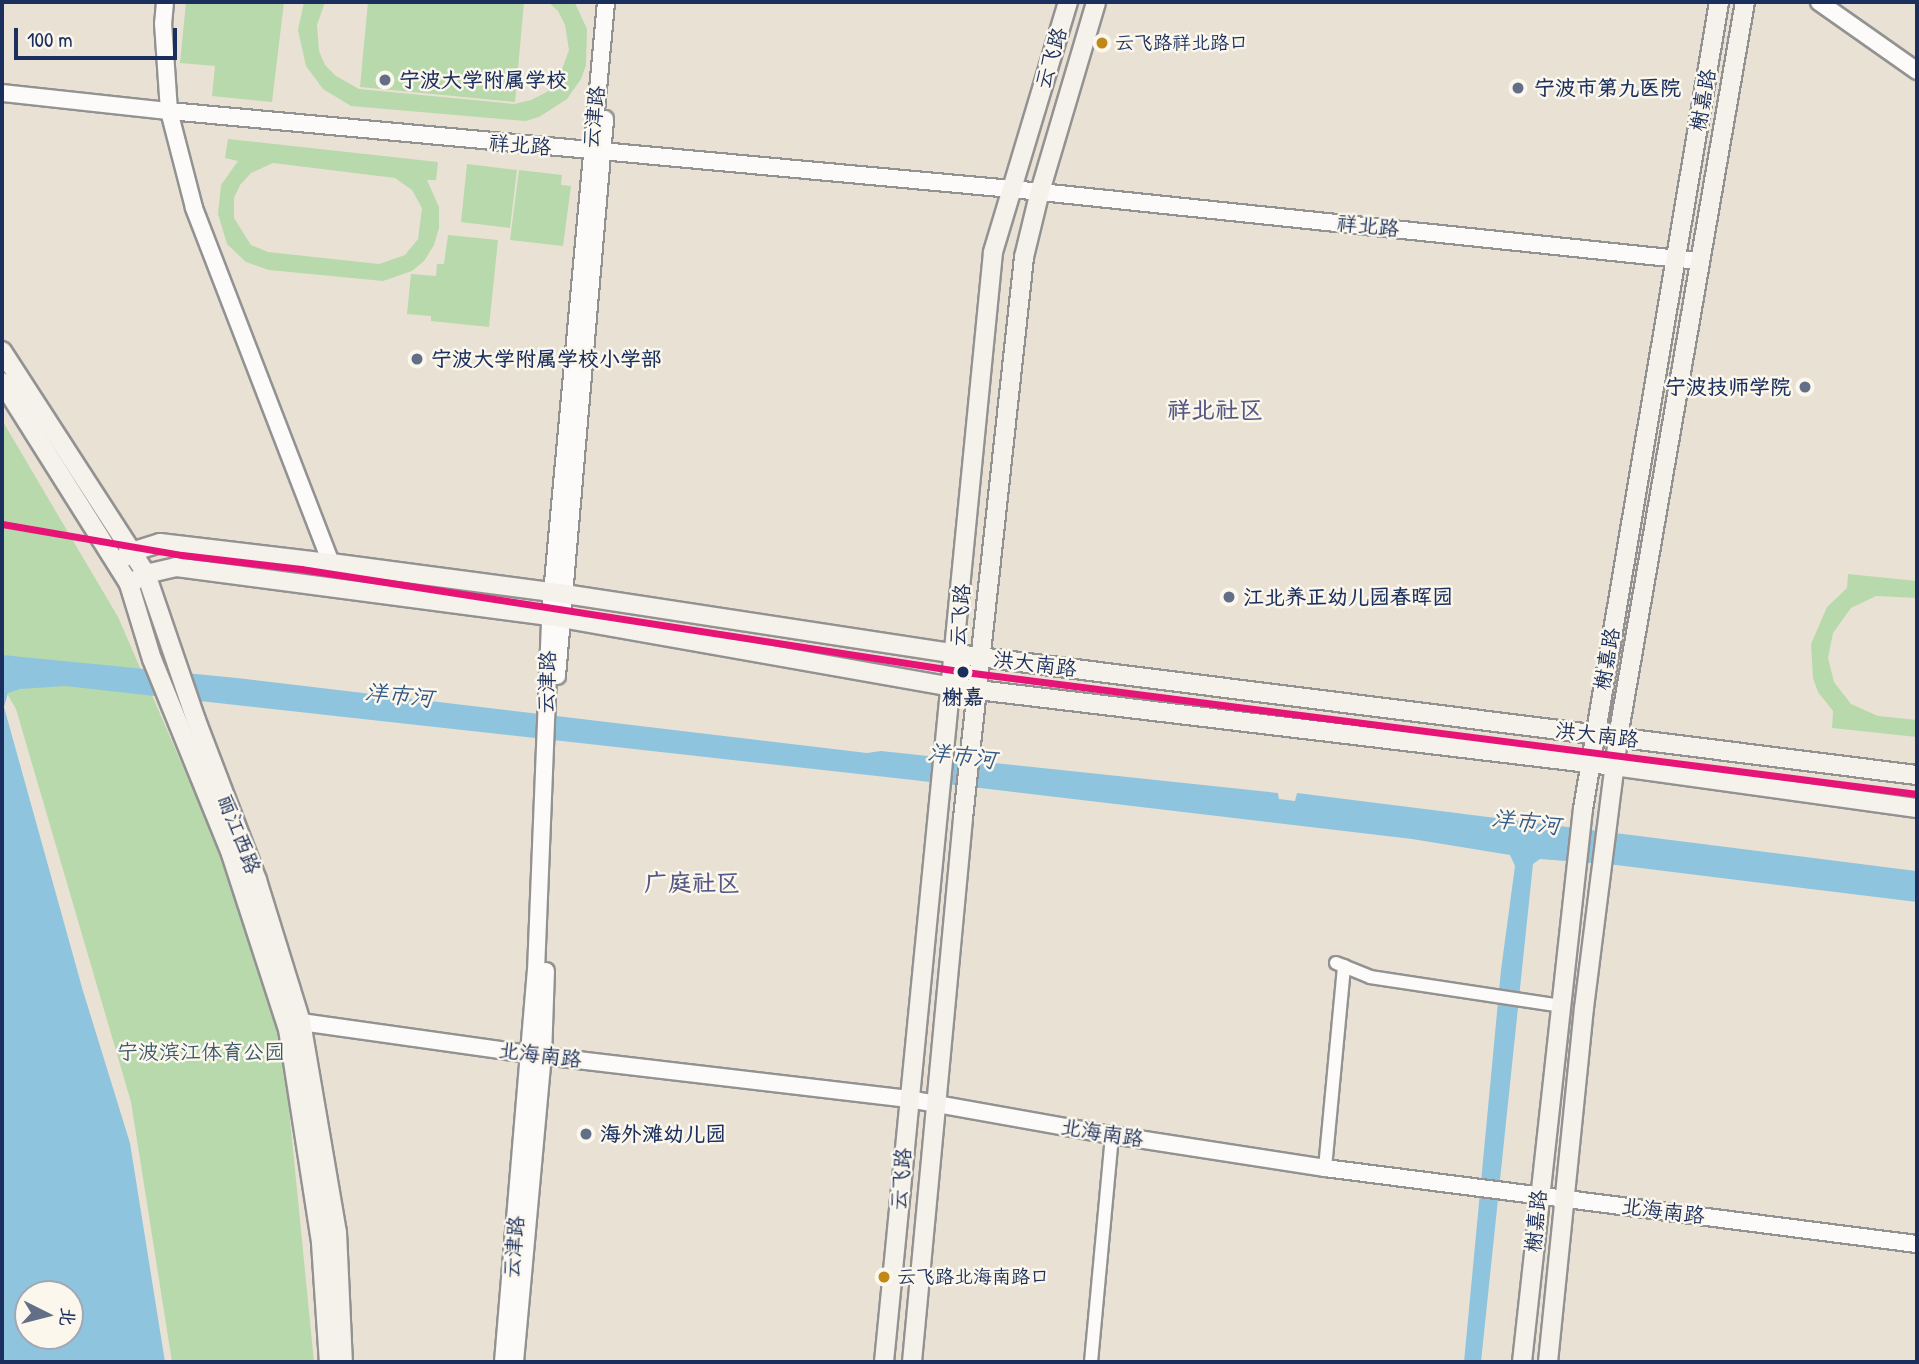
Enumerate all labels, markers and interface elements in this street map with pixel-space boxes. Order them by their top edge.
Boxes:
scale bar [18,14,180,58]
street label: 云飞路 [1030,24,1072,92]
text: 100 m [27,25,73,54]
place label: 云飞路祥北路口 [1115,32,1248,54]
marker: 云飞路祥北路口 [1095,36,1109,50]
place label: 宁波大学附属学校 [399,67,567,93]
street label: 榭嘉路 [1685,67,1721,133]
marker: 宁波大学附属学校 [377,72,393,88]
place label: 宁波市第九医院 [1534,75,1681,101]
marker: 宁波市第九医院 [1508,78,1528,98]
street label: 云津路 [578,84,610,150]
street label: 祥北路 [488,130,552,160]
street label: 祥北路 [1335,210,1401,242]
place label: 宁波大学附属学校小学部 [431,346,662,372]
marker: 宁波大学附属学校小学部 [409,351,425,367]
place label: 宁波技师学院 [1665,374,1791,400]
marker: 宁波技师学院 [1797,379,1813,395]
district label: 祥北社区 [1167,396,1263,424]
street label: 云飞路 [945,583,975,647]
place label: 江北养正幼儿园春晖园 [1243,584,1453,610]
marker: 江北养正幼儿园春晖园 [1221,589,1237,605]
street label: 榭嘉路 [1589,626,1625,692]
street label: 洪大南路 [992,646,1078,682]
street label: 云津路 [533,650,561,714]
marker: 榭嘉 [953,662,973,682]
water label: 洋市河 [363,678,435,712]
place label: 榭嘉 [942,684,984,710]
street label: 洪大南路 [1554,717,1640,753]
water label: 洋市河 [926,738,998,774]
street label: 丽江西路 [212,790,266,878]
water label: 洋市河 [1490,804,1562,840]
district label: 广庭社区 [644,869,740,897]
street label: 北海南路 [497,1037,583,1073]
park label: 宁波滨江体育公园 [117,1039,285,1065]
street label: 北海南路 [1059,1114,1145,1152]
place label: 海外滩幼儿园 [600,1121,726,1147]
marker: 海外滩幼儿园 [578,1126,594,1142]
street label: 云飞路 [886,1147,916,1211]
street label: 榭嘉路 [1520,1188,1552,1254]
street label: 北海南路 [1620,1193,1706,1229]
street label: 云津路 [499,1215,529,1279]
place label: 云飞路北海南路口 [897,1266,1049,1288]
marker: 云飞路北海南路口 [877,1270,891,1284]
north arrow [14,1280,84,1350]
text: 北 [54,1306,82,1328]

